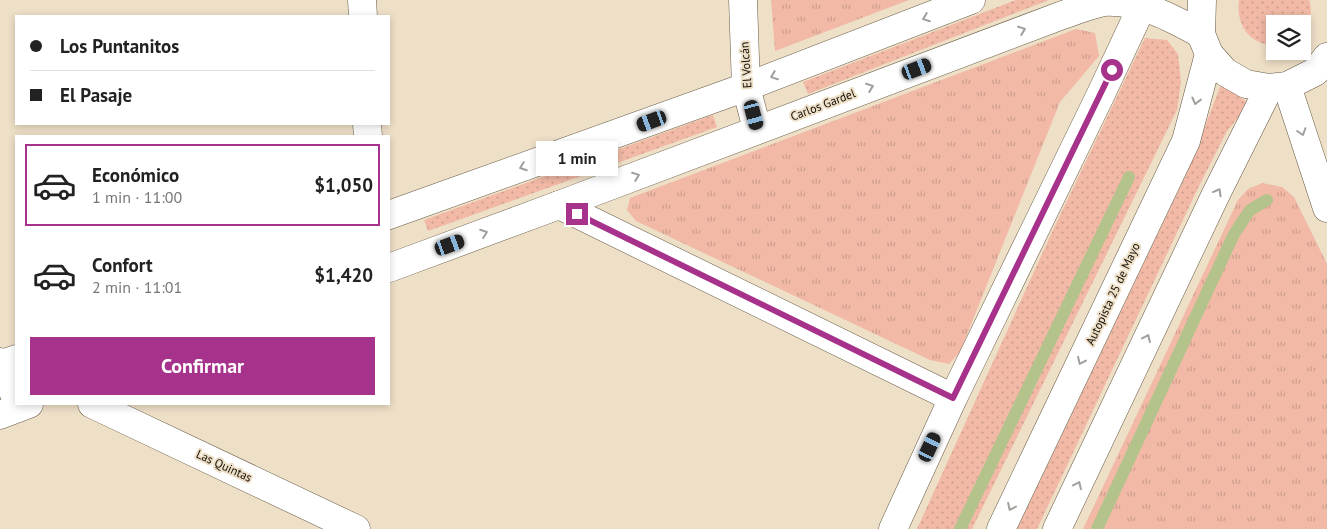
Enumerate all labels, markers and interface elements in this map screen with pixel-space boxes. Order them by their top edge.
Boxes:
one-way arrow [922,11,931,22]
map controls [1266,15,1311,60]
button: layers [1266,15,1311,60]
one-way arrow [1017,26,1026,36]
text: Los Puntanitos [60,34,179,58]
street label: El Volcán [736,41,755,89]
car [900,57,933,81]
route start [1101,59,1123,81]
one-way arrow [770,70,779,80]
text: El Pasaje [60,83,132,107]
one-way arrow [865,83,874,93]
street label: Carlos Gardel [788,85,858,124]
one-way arrow [1191,96,1202,105]
car [742,99,765,131]
car [635,109,668,133]
one-way arrow [1297,127,1307,136]
callout: 1 min [536,142,618,176]
text: 1 min [557,148,597,168]
one-way arrow [519,161,528,171]
icon: car [32,163,77,208]
text: Económico [92,163,179,187]
one-way arrow [631,172,640,182]
text: $1,050 [314,173,373,197]
text: 1 min · 11:00 [92,187,182,207]
one-way arrow [1212,188,1222,197]
route end [566,203,588,225]
one-way arrow [479,229,488,239]
car [433,233,466,257]
street label: Autopista 25 de Mayo [1082,240,1143,347]
icon: car [32,253,77,298]
text: Confort [92,253,153,277]
text: $1,420 [314,263,373,287]
text: 2 min · 11:01 [92,277,182,297]
one-way arrow [1141,334,1152,343]
button: Confirmar [30,337,375,395]
one-way arrow [1077,356,1087,365]
car [916,430,943,464]
street label: Las Quintas [194,446,254,485]
one-way arrow [1071,481,1082,490]
one-way arrow [1007,502,1017,511]

